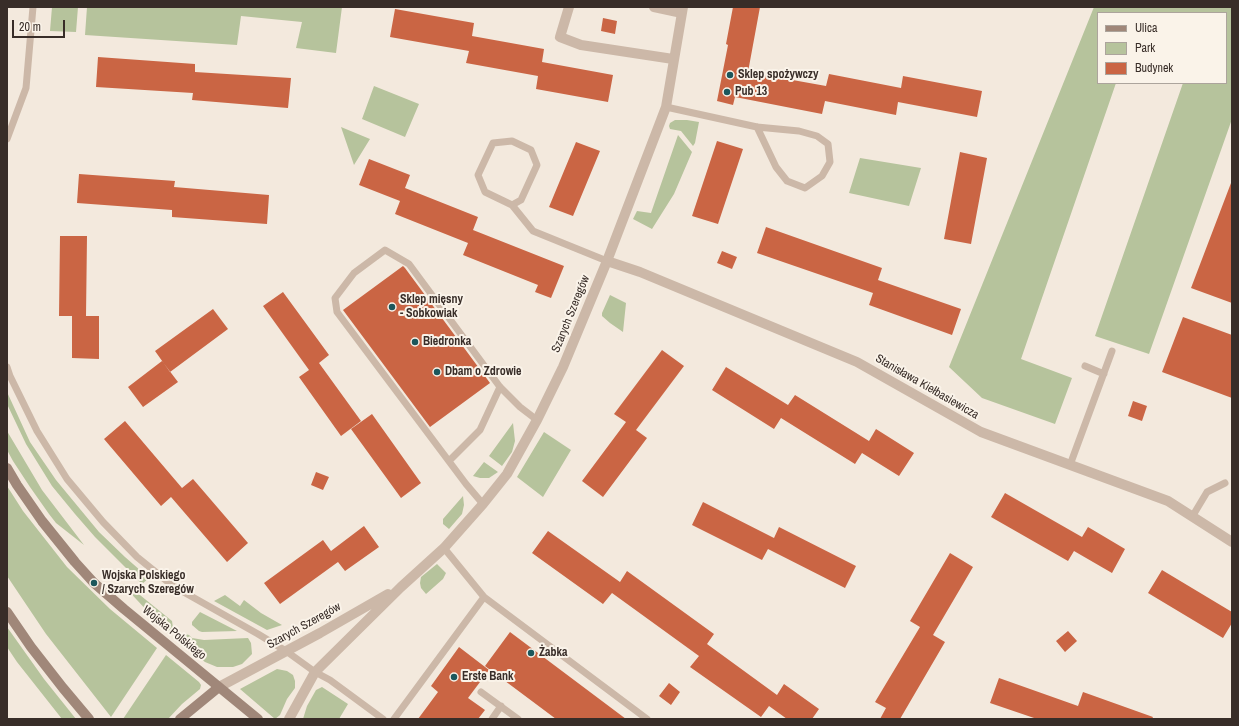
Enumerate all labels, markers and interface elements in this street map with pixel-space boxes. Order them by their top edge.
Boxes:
scale bar [14,12,67,38]
legend [1097,12,1227,84]
text: 20 m [19,19,41,35]
text: Ulica [1135,20,1157,36]
text: Park [1135,40,1155,56]
text: Budynek [1135,60,1173,76]
place label: Sklep spożywczy [738,68,818,82]
marker: Sklep spożywczy [725,70,735,80]
place label: Pub 13 [735,85,767,99]
marker: Pub 13 [722,87,732,97]
street label: Szarych Szeregów [549,273,593,355]
place label: Sklep mięsny - Sobkowiak [400,293,463,321]
marker: Sklep mięsny - Sobkowiak [387,302,397,312]
place label: Biedronka [423,335,471,349]
marker: Biedronka [410,337,420,347]
street label: Stanisława Kiełbasiewicza [873,352,981,422]
place label: Dbam o Zdrowie [445,365,522,379]
marker: Dbam o Zdrowie [432,367,442,377]
place label: Wojska Polskiego / Szarych Szeregów [102,569,194,597]
marker: Wojska Polskiego / Szarych Szeregów [89,578,99,588]
street label: Szarych Szeregów [265,600,343,652]
street label: Wojska Polskiego [139,603,209,663]
place label: Żabka [539,646,567,660]
marker: Żabka [526,648,536,658]
place label: Erste Bank [462,670,513,684]
marker: Erste Bank [449,672,459,682]

